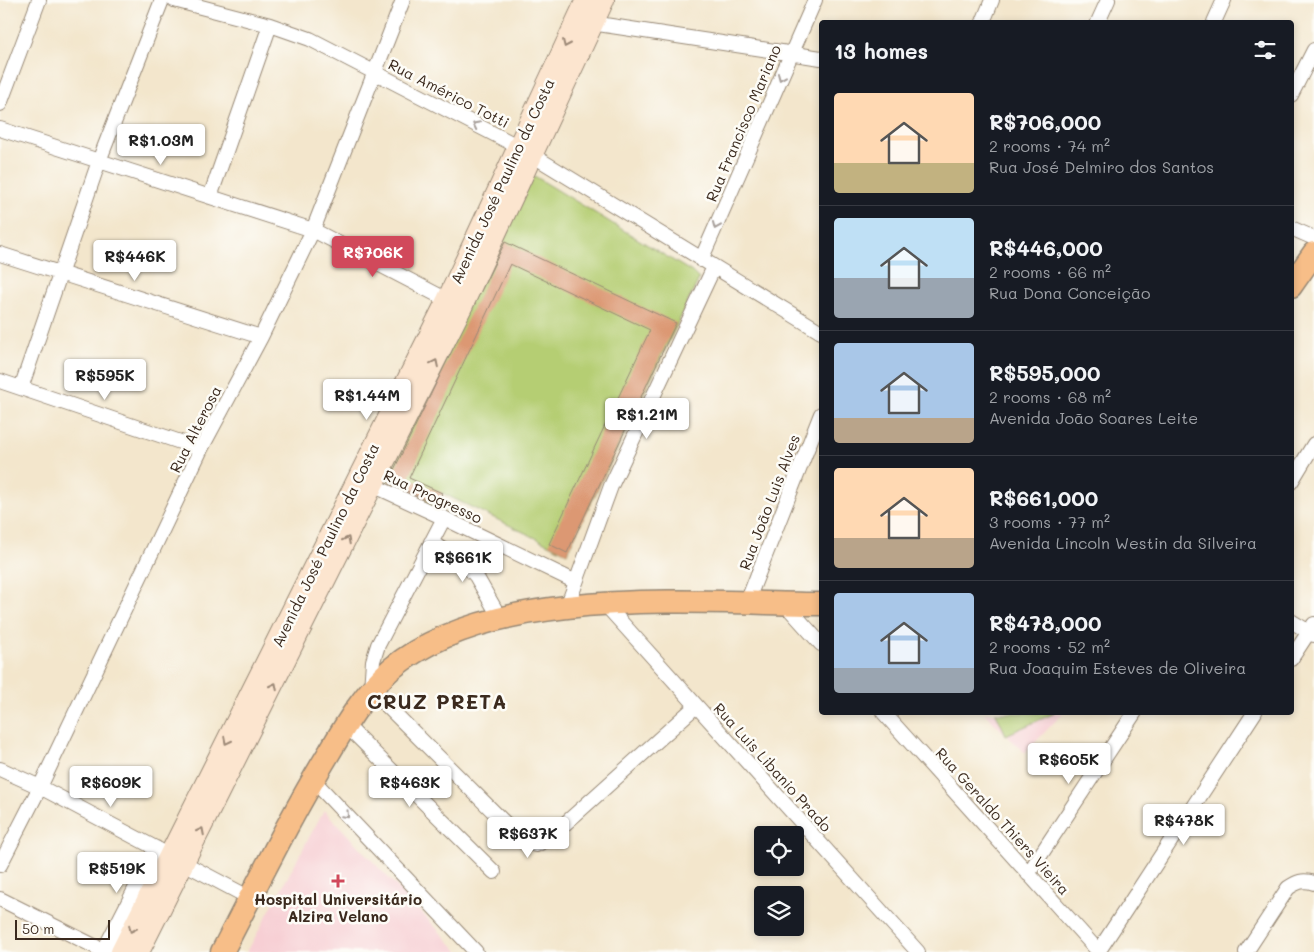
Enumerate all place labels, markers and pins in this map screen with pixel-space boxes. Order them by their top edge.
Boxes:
pin: R$1.03M [115,124,207,166]
pin: R$706K [332,236,414,278]
pin: R$446K [94,240,176,282]
pin: R$595K [64,358,146,401]
pin: R$1.44M [321,378,413,421]
pin: R$1.21M [601,398,693,440]
pin: R$661K [422,540,504,583]
pin: R$605K [1028,742,1110,785]
pin: R$609K [70,766,152,808]
pin: R$463K [369,766,451,808]
pin: R$478K [1143,804,1225,846]
pin: R$637K [487,816,569,859]
pin: R$519K [76,852,158,894]
marker: Hospital Universitário Alzira Velano [331,874,345,888]
place label: Hospital Universitário Alzira Velano [254,889,422,926]

